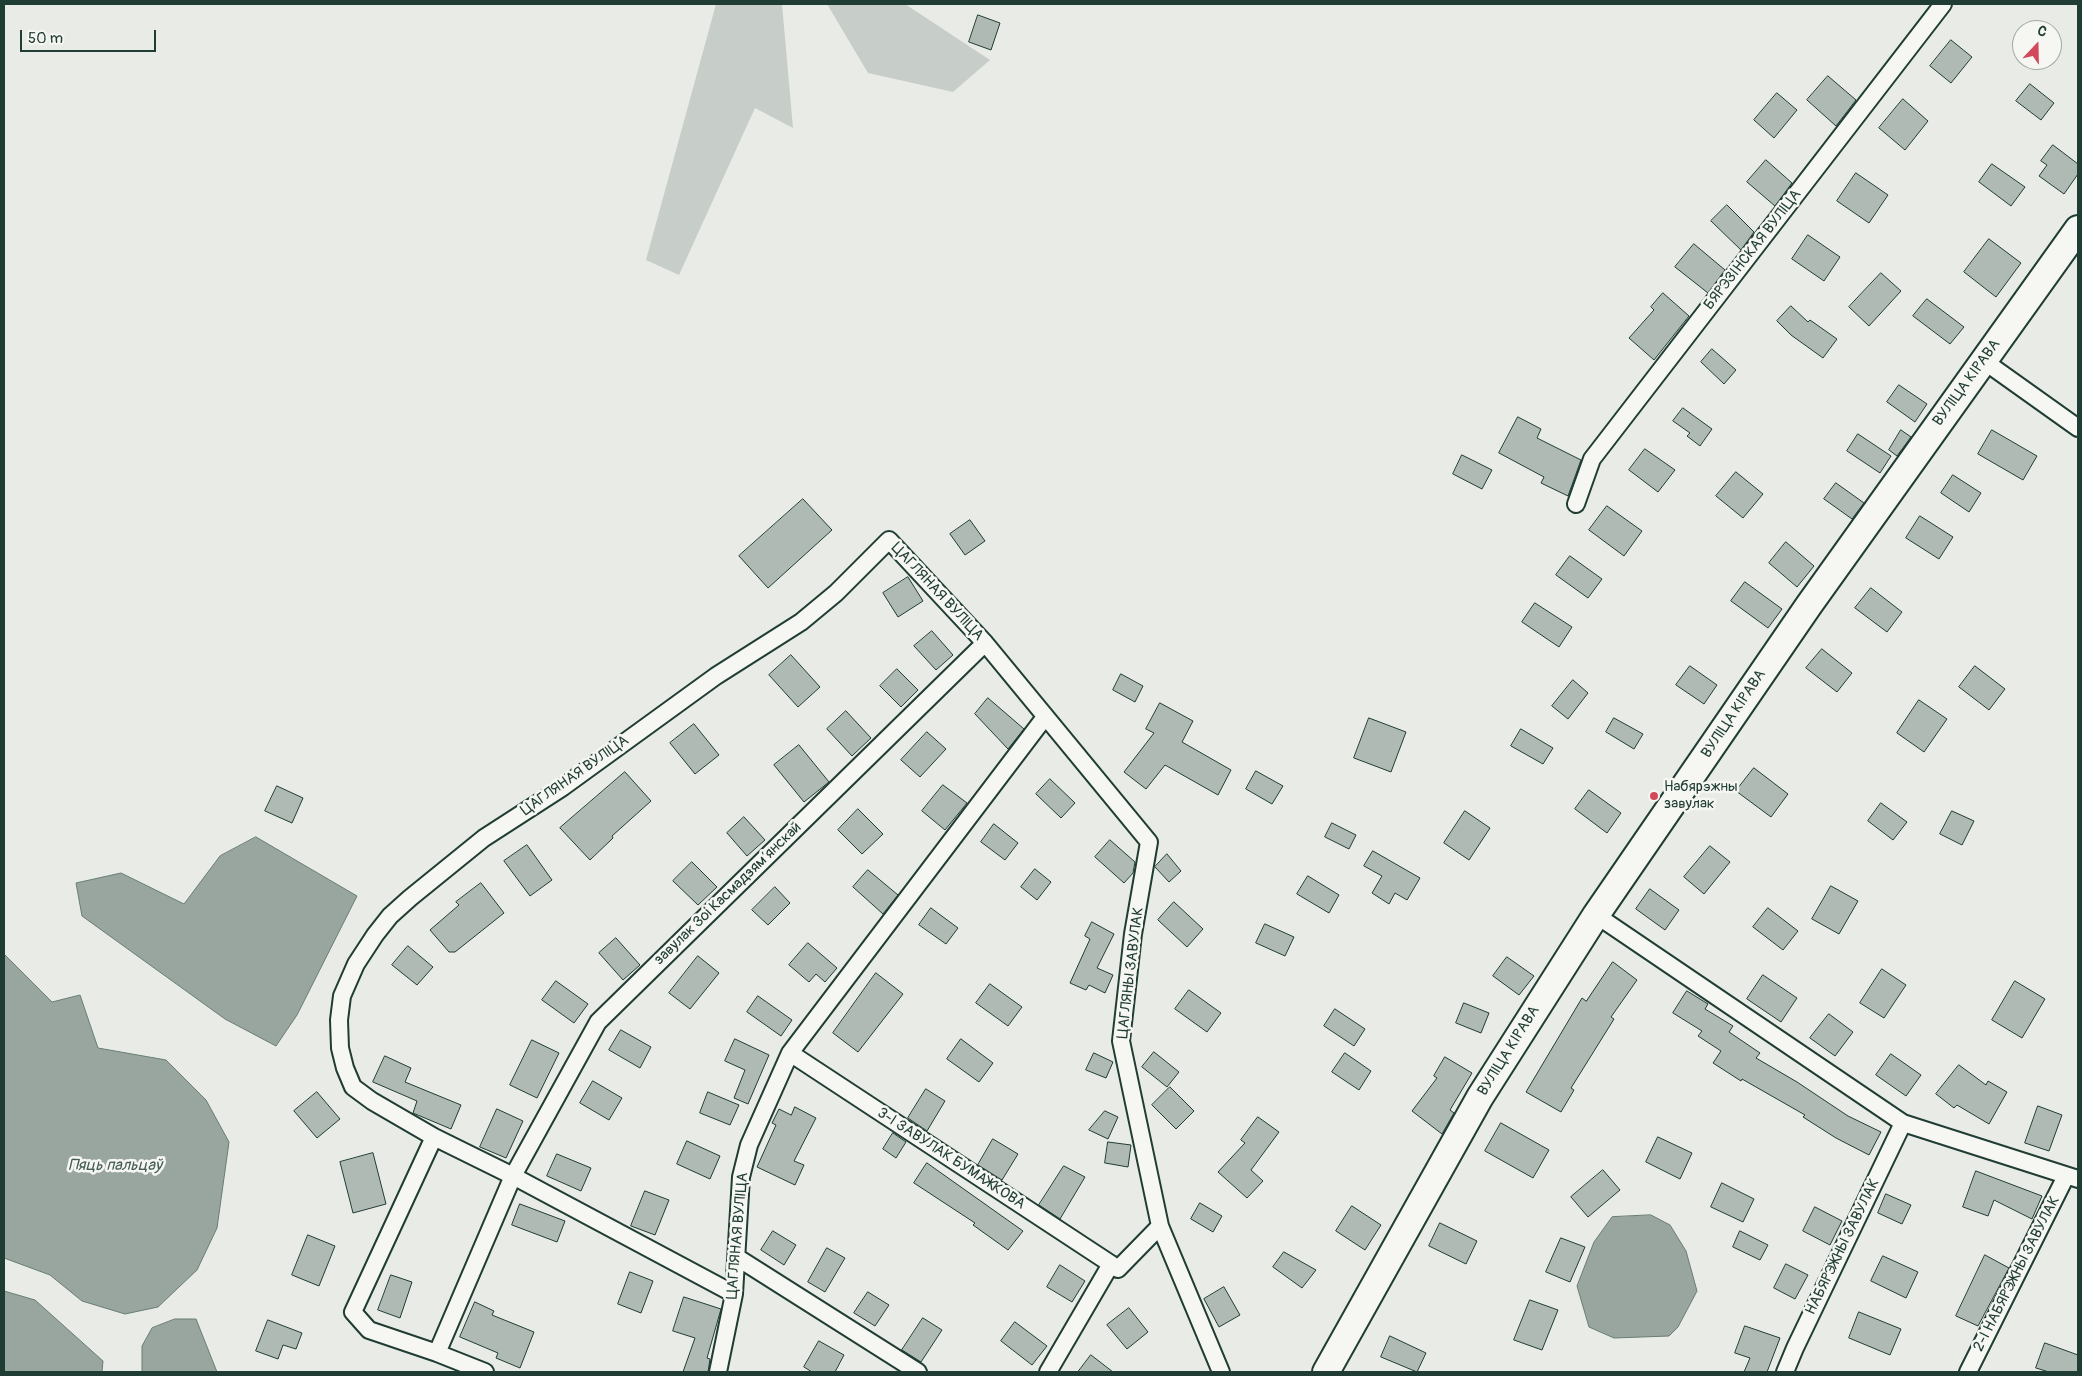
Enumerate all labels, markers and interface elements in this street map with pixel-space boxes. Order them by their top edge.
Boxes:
scale bar [22,20,159,52]
north arrow [2012,20,2062,70]
text: С [2035,22,2049,41]
text: 50 m [28,29,63,48]
street label: БЯРЭЗІНСКАЯ ВУЛІЦА [1700,186,1806,314]
street label: ВУЛІЦА КІРАВА [1930,336,2004,430]
street label: ЦАГЛЯНАЯ ВУЛІЦА [887,539,987,645]
street label: ВУЛІЦА КІРАВА [1698,666,1770,762]
street label: ЦАГЛЯНАЯ ВУЛІЦА [518,732,632,820]
place label: Набярэжны завулак [1664,778,1738,813]
marker: Набярэжны завулак [1648,790,1660,802]
street label: завулак Зоі Касмадзямʼянскай [651,819,805,969]
street label: ЦАГЛЯНЫ ЗАВУЛАК [1114,906,1148,1040]
street label: ВУЛІЦА КІРАВА [1474,1003,1544,1099]
street label: 3-І ЗАВУЛАК БУМАЖКОВА [874,1104,1028,1214]
water label: Пяць пальцаў [68,1156,162,1176]
street label: ЦАГЛЯНАЯ ВУЛІЦА [723,1172,753,1300]
street label: НАБЯРЭЖНЫ ЗАВУЛАК [1802,1176,1884,1318]
street label: 2-І НАБЯРЭЖНЫ ЗАВУЛАК [1970,1193,2064,1355]

